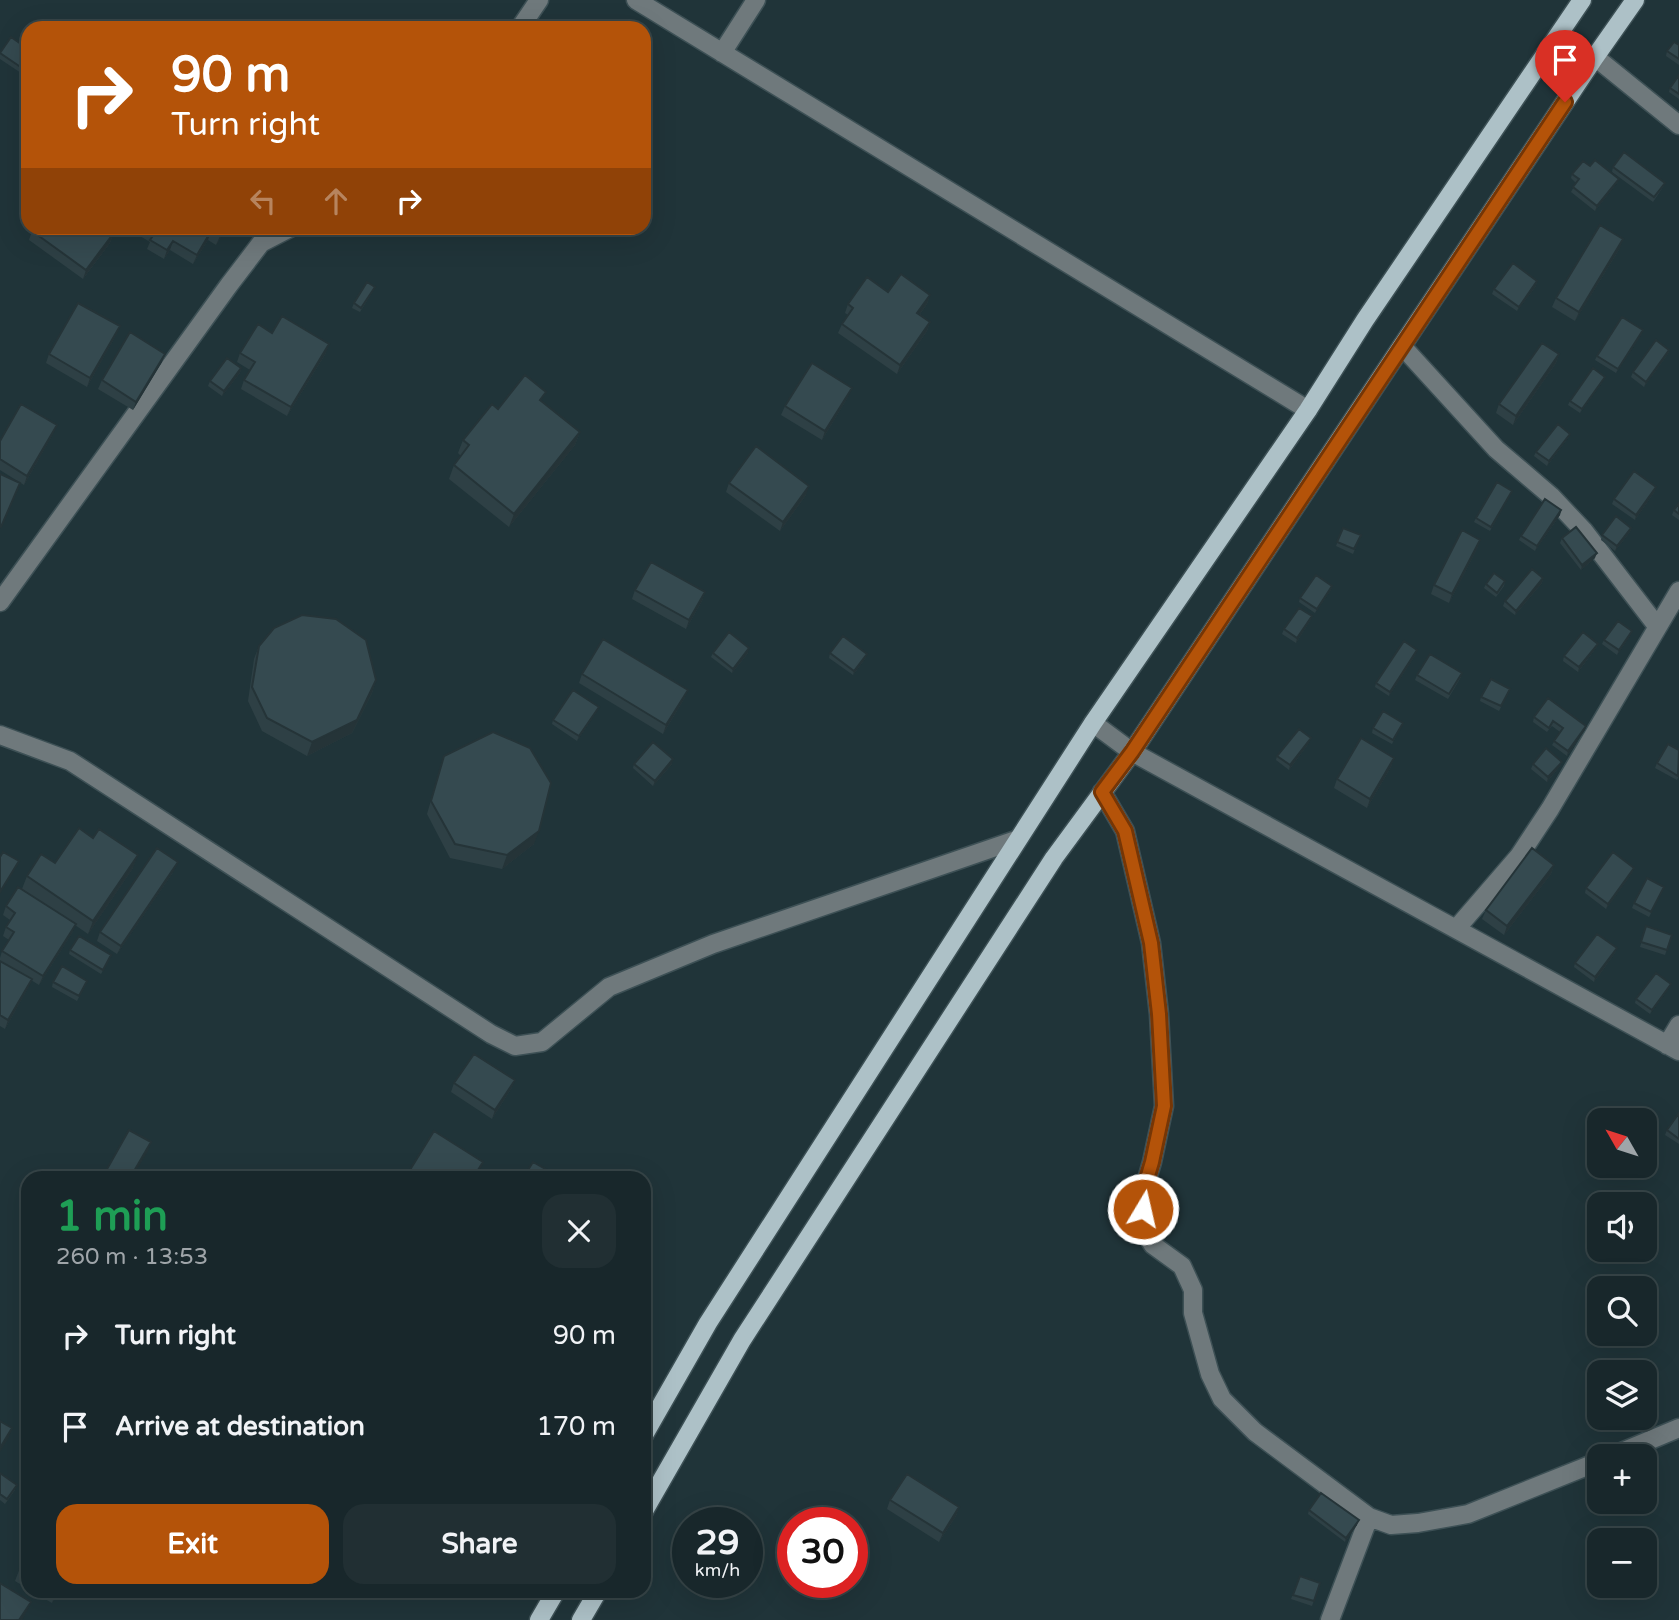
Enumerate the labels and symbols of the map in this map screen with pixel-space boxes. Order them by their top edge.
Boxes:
pin [1535,30,1595,102]
north arrow [1587,1108,1657,1178]
position arrow [1106,1172,1180,1246]
speed limit sign: 30 [777,1507,868,1598]

